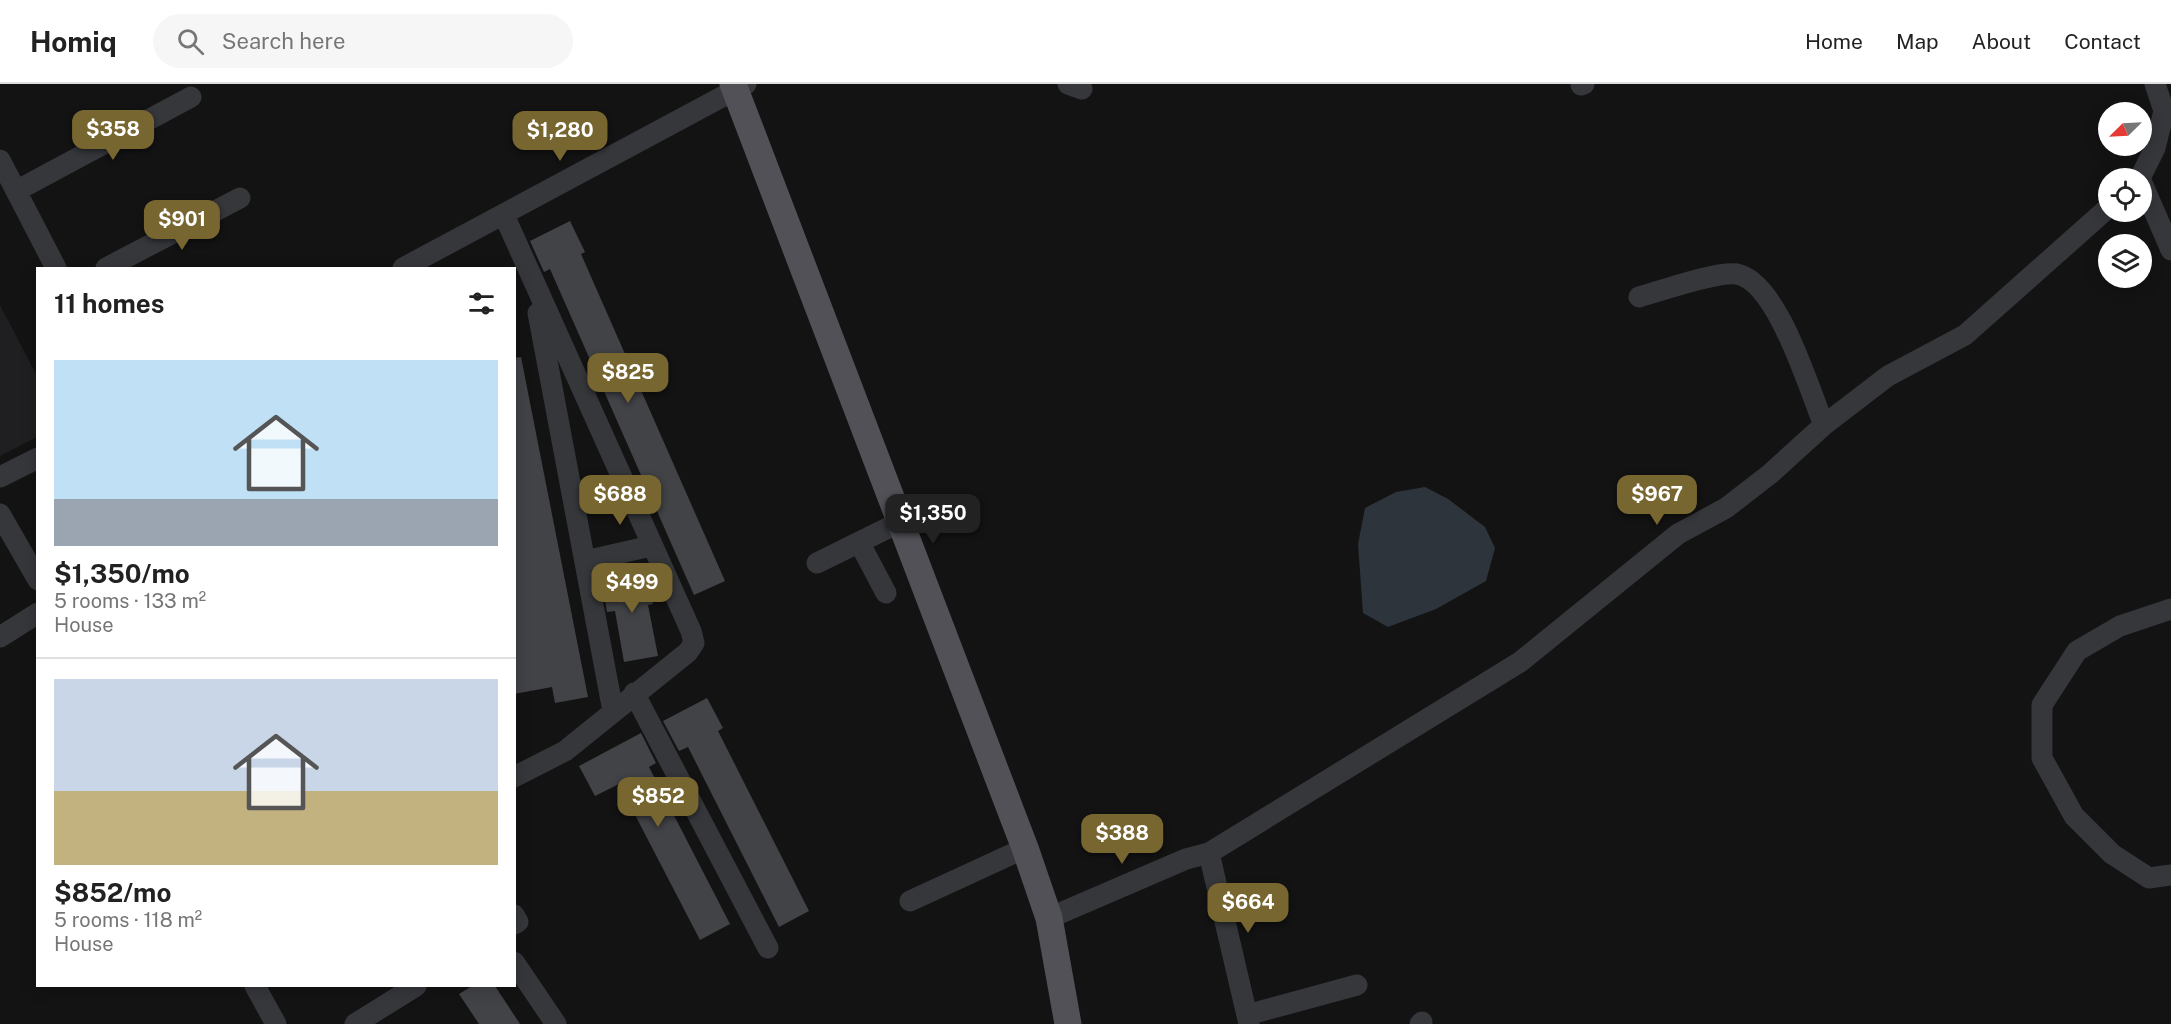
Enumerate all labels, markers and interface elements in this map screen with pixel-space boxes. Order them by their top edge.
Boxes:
search box [153,14,573,68]
text: Homiq [30,25,117,58]
icon: search [174,25,207,58]
text: Search here [222,28,345,54]
text: Home [1805,29,1863,54]
text: Map [1896,29,1939,54]
text: About [1972,29,2031,54]
text: Contact [2064,29,2141,54]
north arrow [2098,102,2152,156]
map controls [2098,102,2152,288]
pin: $358 [77,110,149,161]
pin: $1,280 [511,111,609,162]
text: $358 [86,117,140,141]
text: $1,280 [526,118,594,142]
button: locate [2098,168,2152,222]
pin: $901 [146,200,218,251]
text: $901 [158,207,206,231]
button: layers [2098,234,2152,288]
icon: filters [465,287,498,320]
text: 11 homes [54,288,164,319]
pin: $825 [592,353,664,404]
text: $825 [601,360,655,384]
icon: home [222,399,330,507]
pin: $688 [584,475,656,526]
pin: $967 [1621,475,1693,526]
text: $688 [593,482,647,506]
text: $967 [1631,482,1683,506]
pin: $1,350 [884,494,982,545]
text: $1,350 [899,501,967,525]
text: $1,350/mo [54,558,190,589]
pin: $499 [596,563,668,614]
text: $499 [605,570,659,594]
text: 5 rooms · 133 m² [54,589,206,613]
text: House [54,613,114,637]
icon: home [222,718,330,826]
pin: $852 [622,777,694,828]
text: $852 [631,784,685,808]
pin: $388 [1086,814,1158,865]
text: $388 [1095,821,1149,845]
text: $852/mo [54,877,171,908]
pin: $664 [1212,883,1284,934]
text: $664 [1221,890,1275,914]
text: 5 rooms · 118 m² [54,908,202,932]
text: House [54,932,114,956]

